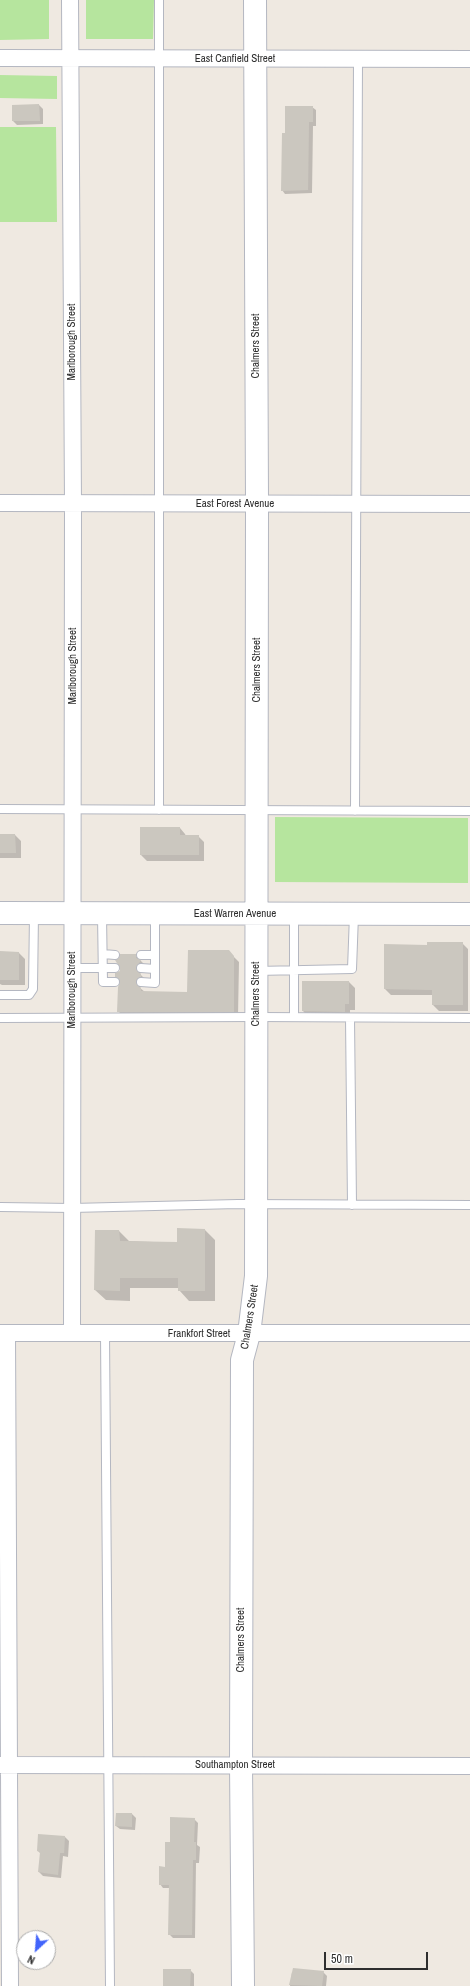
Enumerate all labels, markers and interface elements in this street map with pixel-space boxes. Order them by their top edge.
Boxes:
street label: East Canfield Street [195,52,275,66]
street label: Marlborough Street [65,303,79,381]
street label: Chalmers Street [249,313,263,379]
street label: East Forest Avenue [196,497,274,511]
street label: Marlborough Street [66,627,80,705]
street label: Chalmers Street [250,637,264,703]
street label: East Warren Avenue [194,907,276,921]
street label: Marlborough Street [65,951,79,1029]
street label: Chalmers Street [249,961,263,1027]
street label: Chalmers Street [238,1284,262,1350]
street label: Frankfort Street [168,1327,230,1341]
street label: Chalmers Street [234,1607,248,1673]
street label: Southampton Street [195,1758,275,1772]
north arrow [16,1930,56,1970]
scale bar [326,1944,430,1970]
text: 50 m [331,1951,353,1967]
text: N [25,1952,37,1968]

